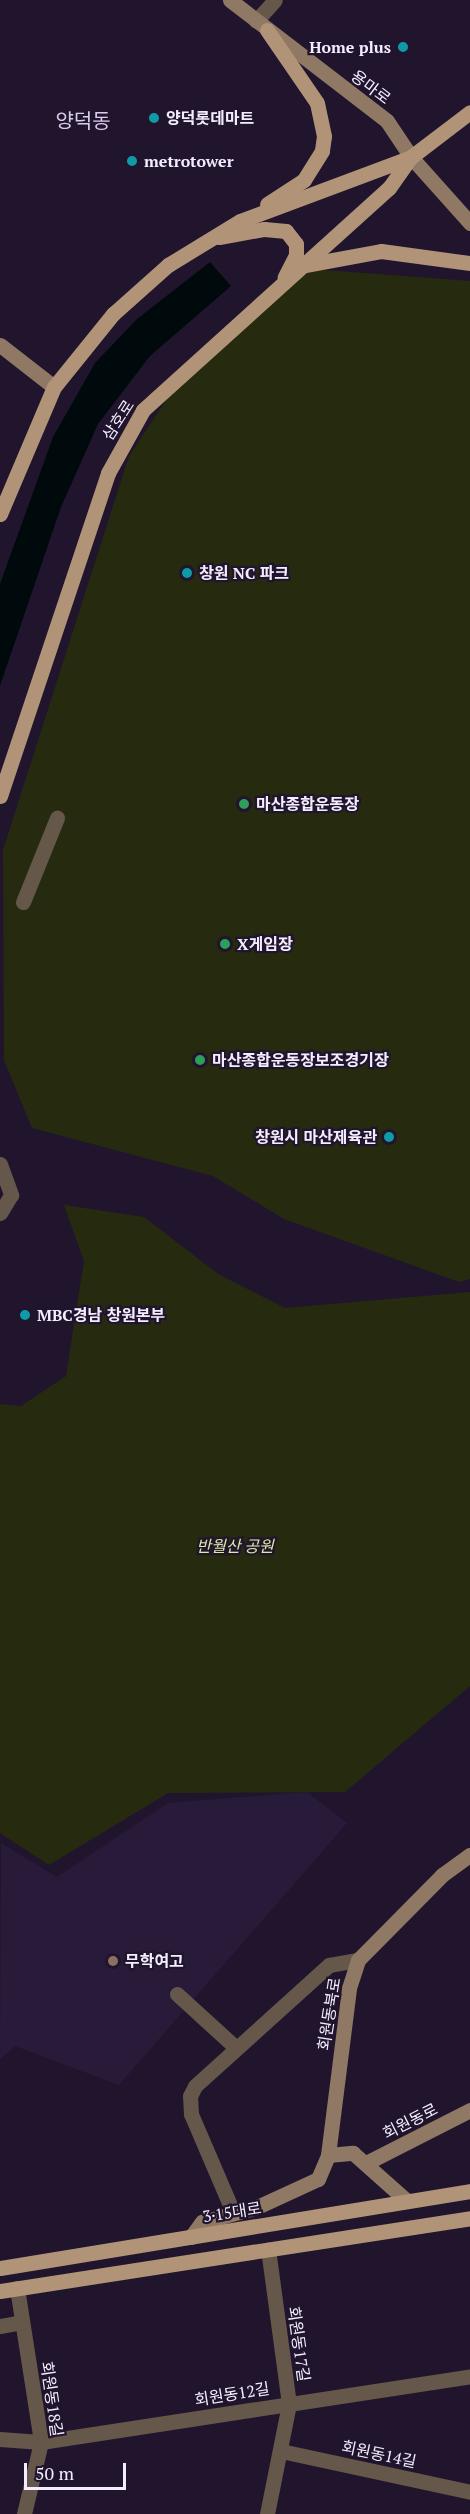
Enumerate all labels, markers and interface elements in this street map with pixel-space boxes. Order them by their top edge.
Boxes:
place label: Home plus [309,37,391,57]
marker: Home plus [396,40,410,54]
street label: 용마로 [348,66,394,108]
district label: 양덕동 [55,108,111,132]
place label: 양덕롯데마트 [166,108,254,128]
marker: 양덕롯데마트 [147,111,161,125]
place label: metrotower [144,151,234,171]
marker: metrotower [125,154,139,168]
street label: 삼호로 [98,396,138,444]
place label: 창원 NC 파크 [199,563,289,583]
marker: 창원 NC 파크 [180,566,194,580]
place label: 마산종합운동장 [256,794,359,814]
marker: 마산종합운동장 [237,797,251,811]
place label: X게임장 [237,934,293,954]
marker: X게임장 [218,937,232,951]
place label: 마산종합운동장보조경기장 [212,1050,389,1070]
marker: 마산종합운동장보조경기장 [193,1053,207,1067]
place label: 창원시 마산제육관 [255,1127,377,1147]
marker: 창원시 마산제육관 [382,1130,396,1144]
place label: MBC경남 창원본부 [37,1305,165,1325]
marker: MBC경남 창원본부 [18,1308,32,1322]
park label: 반월산 공원 [196,1536,274,1556]
place label: 무학여고 [125,1951,184,1971]
marker: 무학여고 [106,1954,120,1968]
street label: 회원동북로 [314,1976,344,2052]
street label: 회원동로 [379,2099,441,2143]
street label: 3·15대로 [201,2198,263,2226]
street label: 회원동17길 [284,2305,314,2383]
street label: 회원동18길 [37,2360,67,2438]
street label: 회원동12길 [193,2379,271,2409]
street label: 회원동14길 [340,2437,418,2471]
scale bar [27,2451,129,2489]
text: 50 m [35,2461,74,2485]

